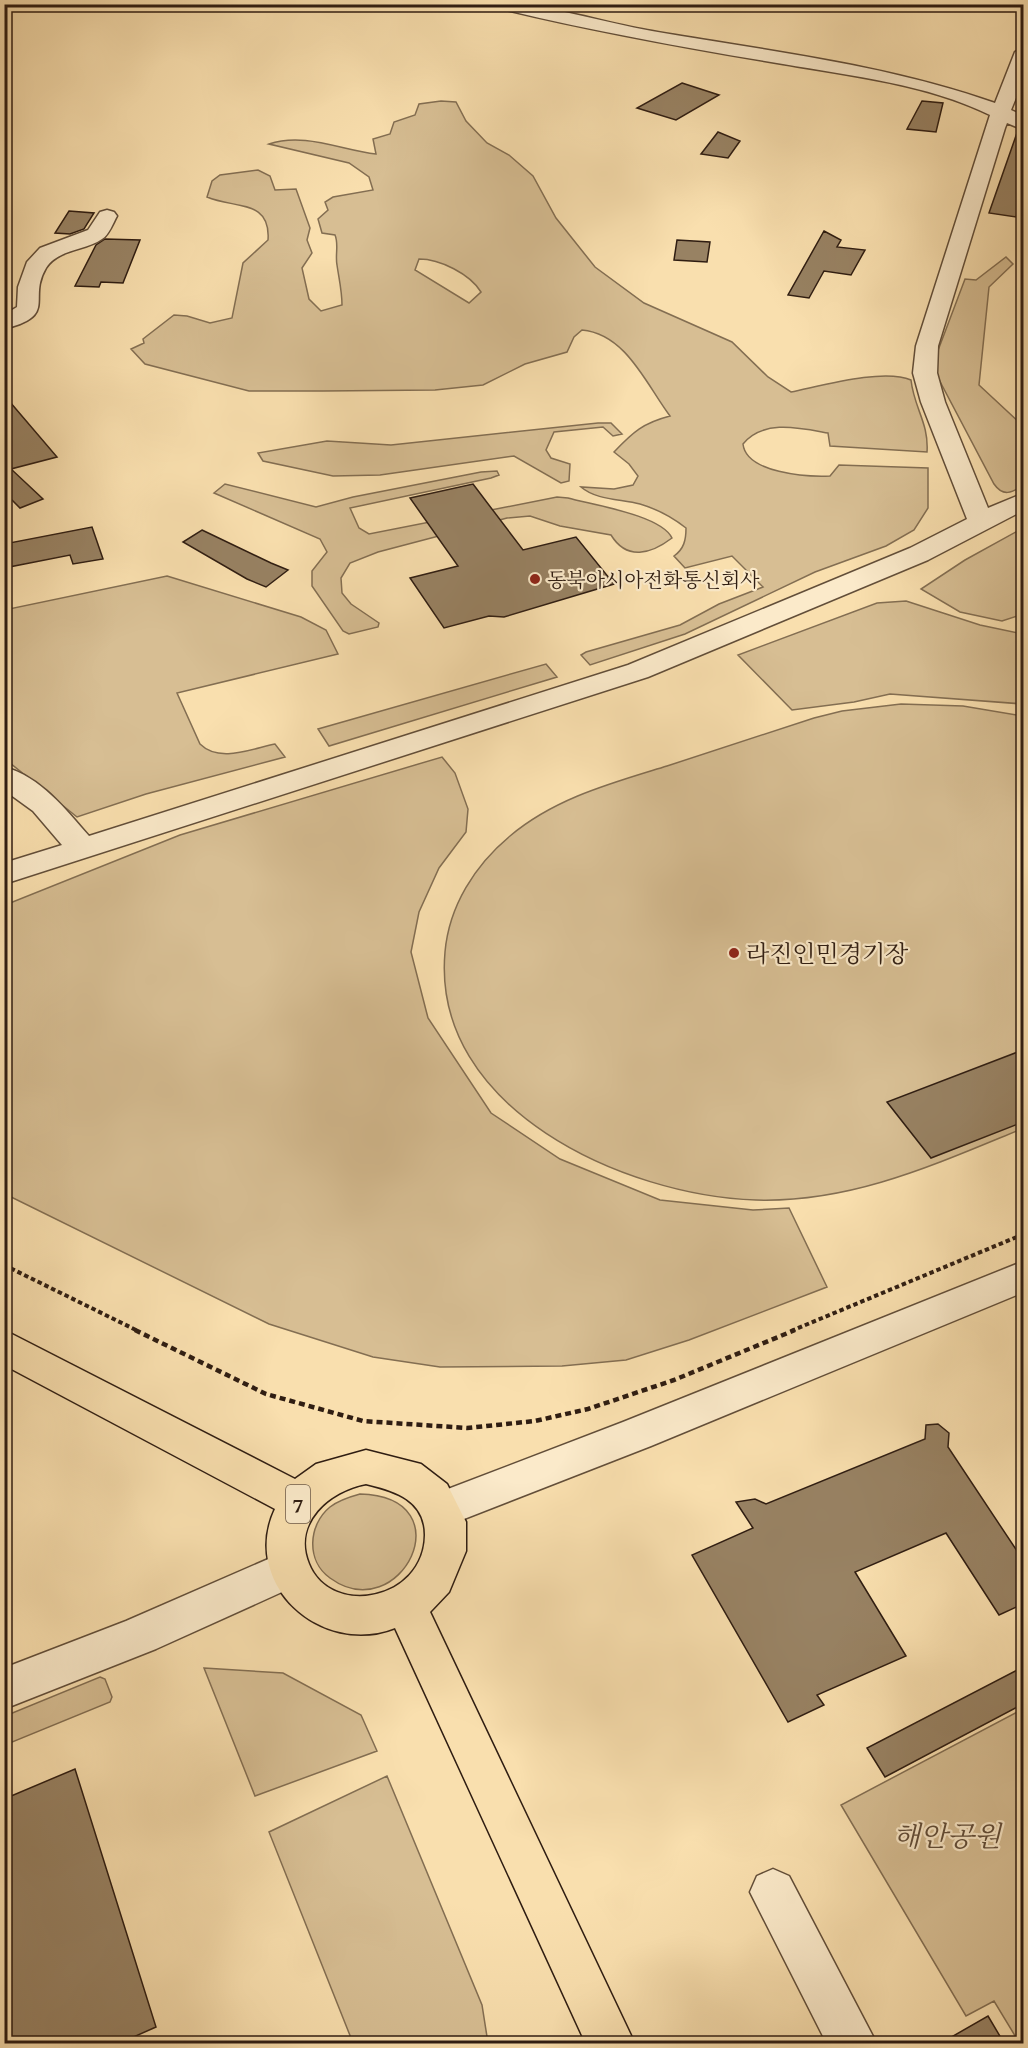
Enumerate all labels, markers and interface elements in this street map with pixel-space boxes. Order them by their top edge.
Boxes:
place label: 동북아시아전화통신회사 [547,565,760,594]
marker: 동북아시아전화통신회사 [528,572,542,586]
place label: 라진인민경기장 [746,936,909,971]
marker: 라진인민경기장 [727,946,741,960]
road number: 7 [286,1485,310,1523]
park label: 해안공원 [893,1815,1003,1856]

